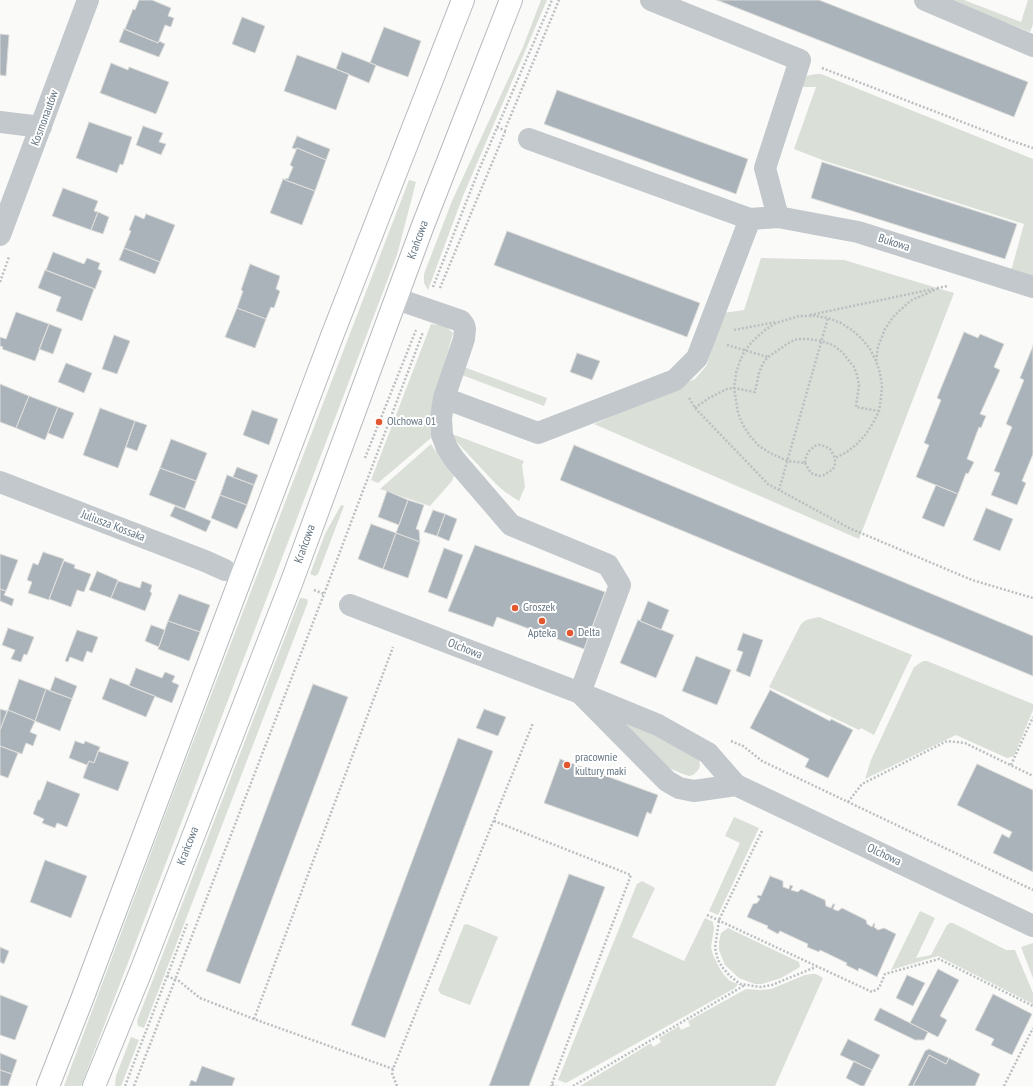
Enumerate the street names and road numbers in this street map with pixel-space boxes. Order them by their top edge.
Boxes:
street label: Kosmonautów [28,88,62,148]
street label: Krańcowa [404,219,432,261]
street label: Bukowa [876,231,912,255]
street label: Juliusza Kossaka [79,507,147,545]
street label: Krańcowa [291,523,319,565]
street label: Olchowa [446,636,484,662]
street label: Krańcowa [174,825,202,867]
street label: Olchowa [865,841,903,869]

